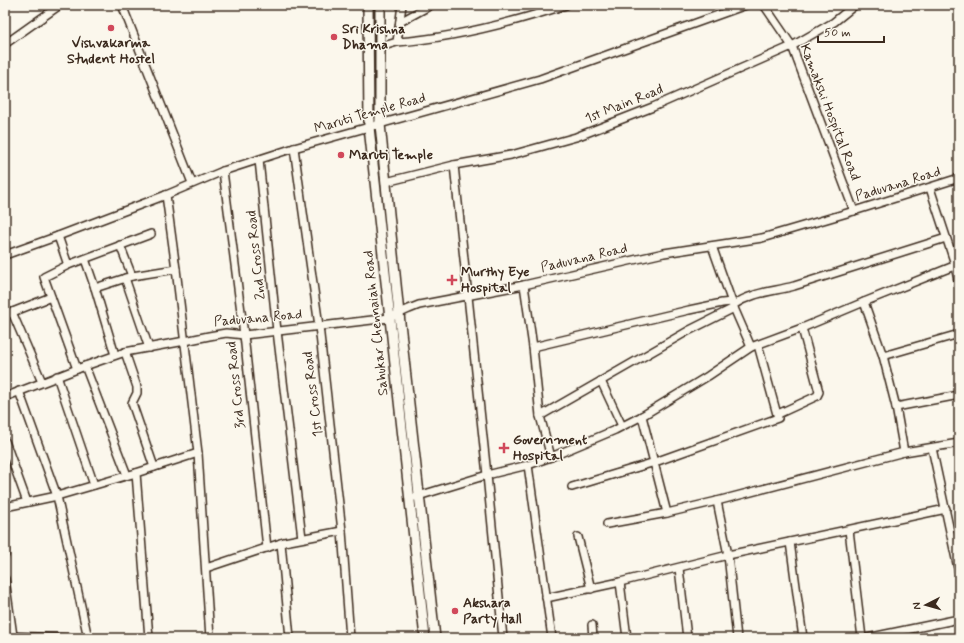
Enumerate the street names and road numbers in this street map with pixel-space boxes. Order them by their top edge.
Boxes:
street label: Kamakshi Hospital Road [796,41,864,183]
street label: 1st Main Road [582,80,666,128]
street label: Maruti Temple Road [312,88,428,138]
street label: Paduvana Road [853,162,943,206]
street label: 2nd Cross Road [242,209,270,301]
street label: Paduvana Road [539,239,629,277]
street label: Sahukar Chennaiah Road [359,249,393,397]
street label: Paduvana Road [213,305,303,331]
street label: 3rd Cross Road [222,340,250,430]
street label: 1st Cross Road [299,350,327,438]

